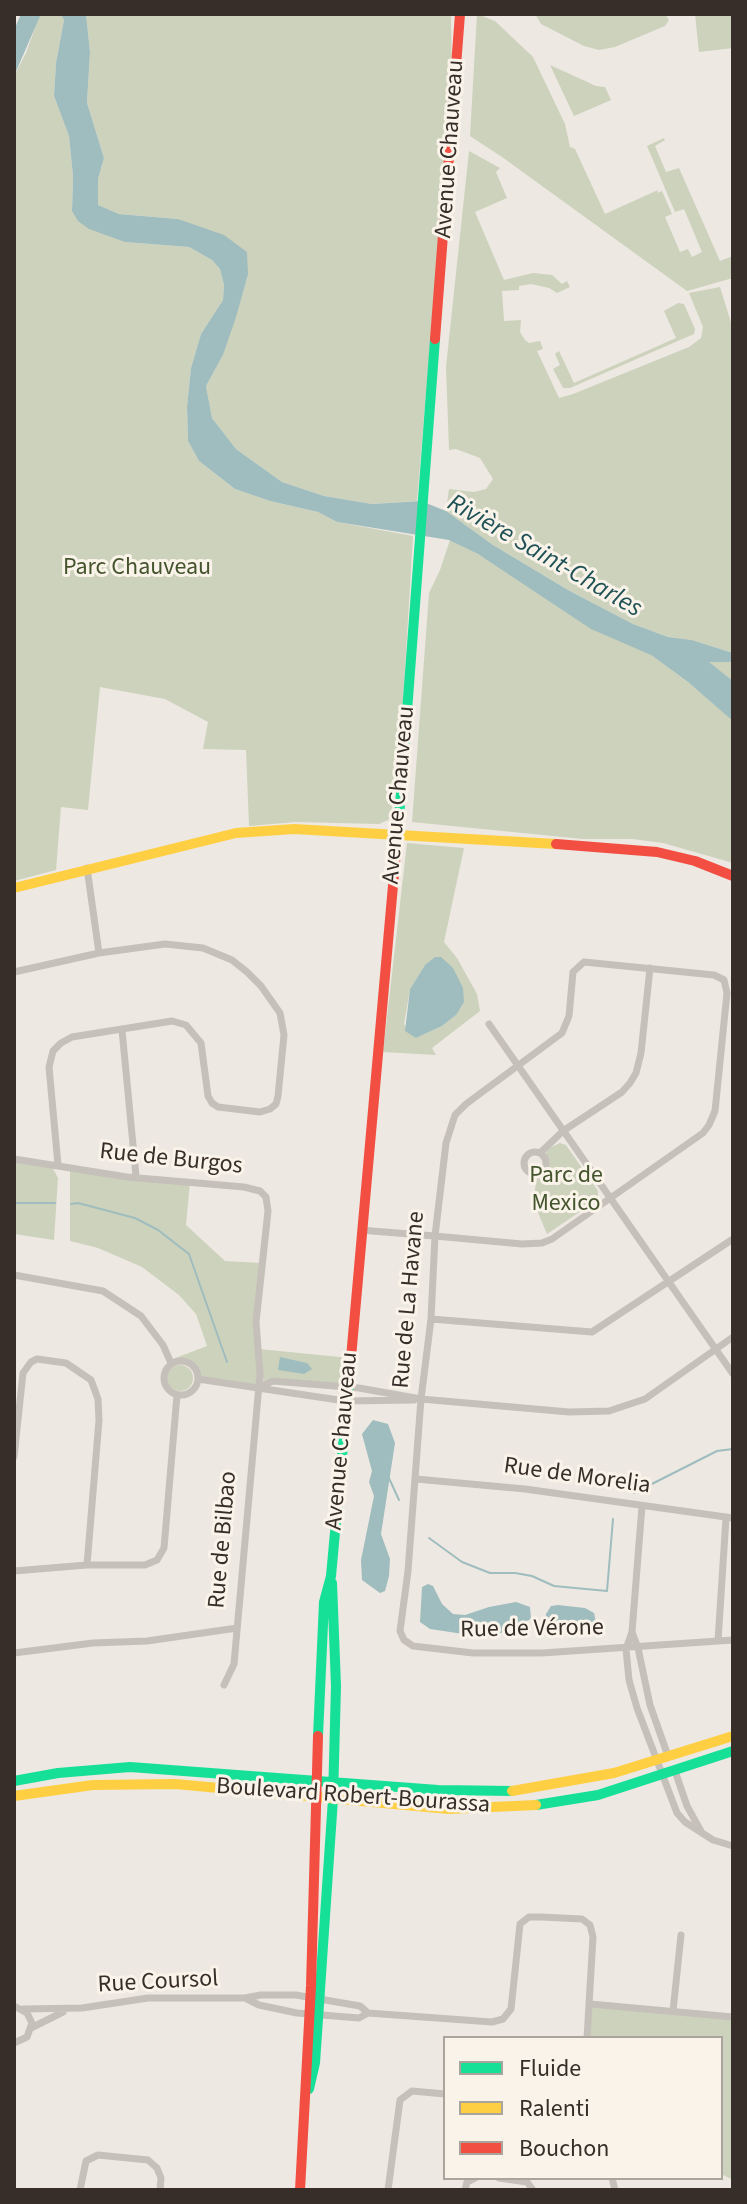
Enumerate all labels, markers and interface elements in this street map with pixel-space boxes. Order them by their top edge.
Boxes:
street label: Avenue Chauveau [430,59,472,239]
water label: Rivière Saint-Charles [441,489,647,625]
park label: Parc Chauveau [63,555,211,583]
street label: Avenue Chauveau [378,705,422,885]
street label: Rue de Burgos [98,1138,244,1182]
park label: Parc de Mexico [529,1163,603,1219]
street label: Rue de La Havane [388,1210,432,1390]
street label: Avenue Chauveau [321,1351,365,1531]
street label: Rue de Morelia [502,1452,652,1502]
street label: Rue de Bilbao [204,1470,244,1610]
street label: Rue de Vérone [460,1614,604,1646]
street label: Boulevard Robert-Bourassa [215,1773,491,1821]
street label: Rue Coursol [97,1965,219,2001]
legend [443,2036,723,2180]
text: Fluide [519,2051,581,2086]
text: Ralenti [519,2091,590,2126]
text: Bouchon [519,2131,609,2166]

